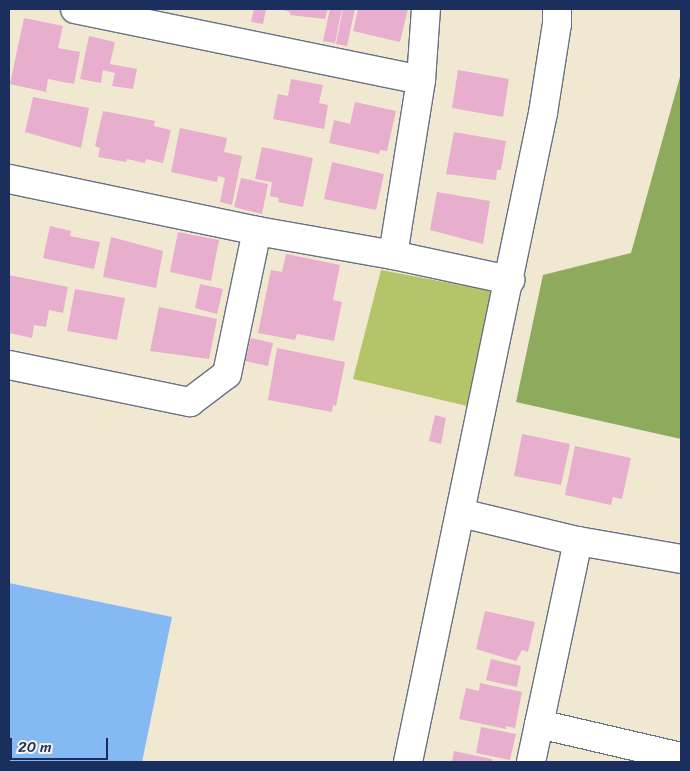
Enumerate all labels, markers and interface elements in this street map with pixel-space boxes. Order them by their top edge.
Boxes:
scale bar [12,728,110,760]
text: 20 m [18,734,52,760]

